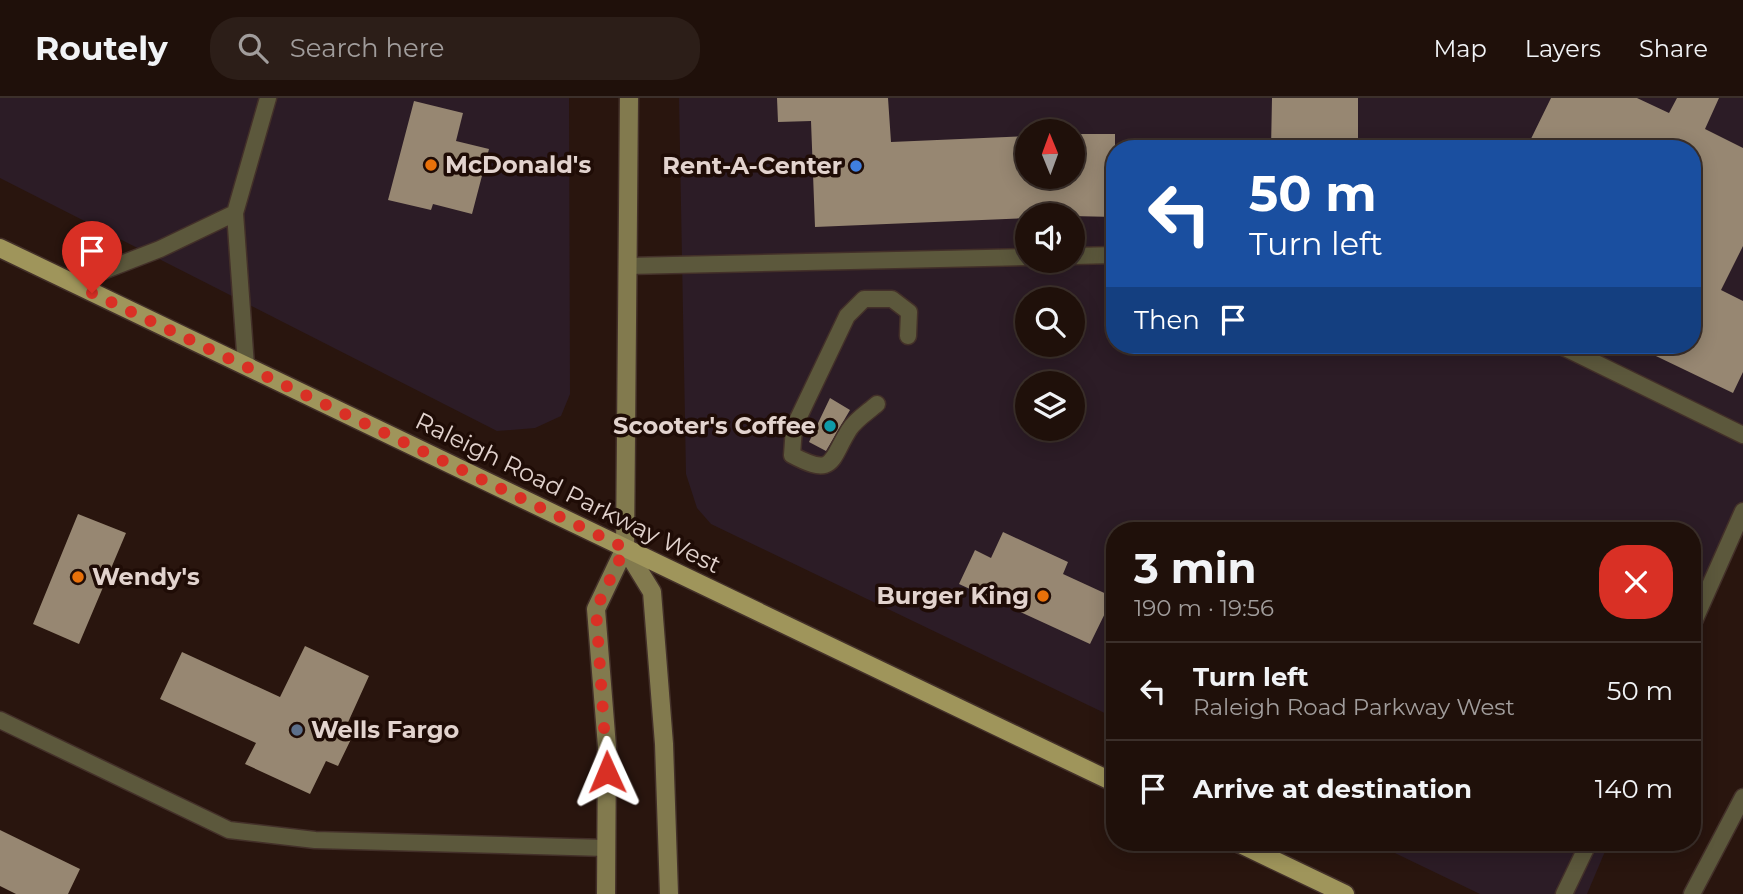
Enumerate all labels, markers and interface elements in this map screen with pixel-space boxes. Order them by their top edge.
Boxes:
search box [210,17,700,80]
text: Routely [35,28,168,68]
icon: search [234,29,272,67]
text: Search here [290,32,445,64]
text: Map [1433,34,1487,63]
text: Layers [1525,34,1601,63]
text: Share [1639,34,1708,63]
north arrow [1015,119,1085,189]
map controls [1015,119,1085,441]
place label: McDonald's [445,150,591,179]
place label: Rent-A-Center [662,151,842,180]
marker: McDonald's [423,157,439,173]
marker: Rent-A-Center [848,158,864,174]
text: 50 m [1249,164,1377,223]
icon: left [1134,168,1225,259]
button: sound [1015,203,1085,273]
pin [62,221,122,293]
text: Turn left [1249,224,1383,263]
icon: arrive [73,232,111,270]
button: search [1015,287,1085,357]
icon: arrive [1214,301,1252,339]
text: Then [1134,304,1200,336]
button: layers [1015,371,1085,441]
street label: Raleigh Road Parkway West [411,406,726,579]
place label: Scooter's Coffee [613,411,816,440]
marker: Scooter's Coffee [822,418,838,434]
text: 3 min [1134,542,1256,594]
button: close [1599,545,1673,619]
place label: Wendy's [92,562,200,591]
marker: Wendy's [70,569,86,585]
place label: Burger King [876,581,1029,610]
marker: Burger King [1035,588,1051,604]
text: 190 m · 19:56 [1134,594,1274,622]
text: Turn left [1193,661,1309,693]
icon: left [1134,672,1172,710]
text: 50 m [1607,675,1673,707]
text: Raleigh Road Parkway West [1193,693,1515,721]
place label: Wells Fargo [311,715,459,744]
marker: Wells Fargo [289,722,305,738]
position arrow [570,735,644,809]
icon: arrive [1134,770,1172,808]
text: Arrive at destination [1193,773,1472,805]
text: 140 m [1595,773,1673,805]

